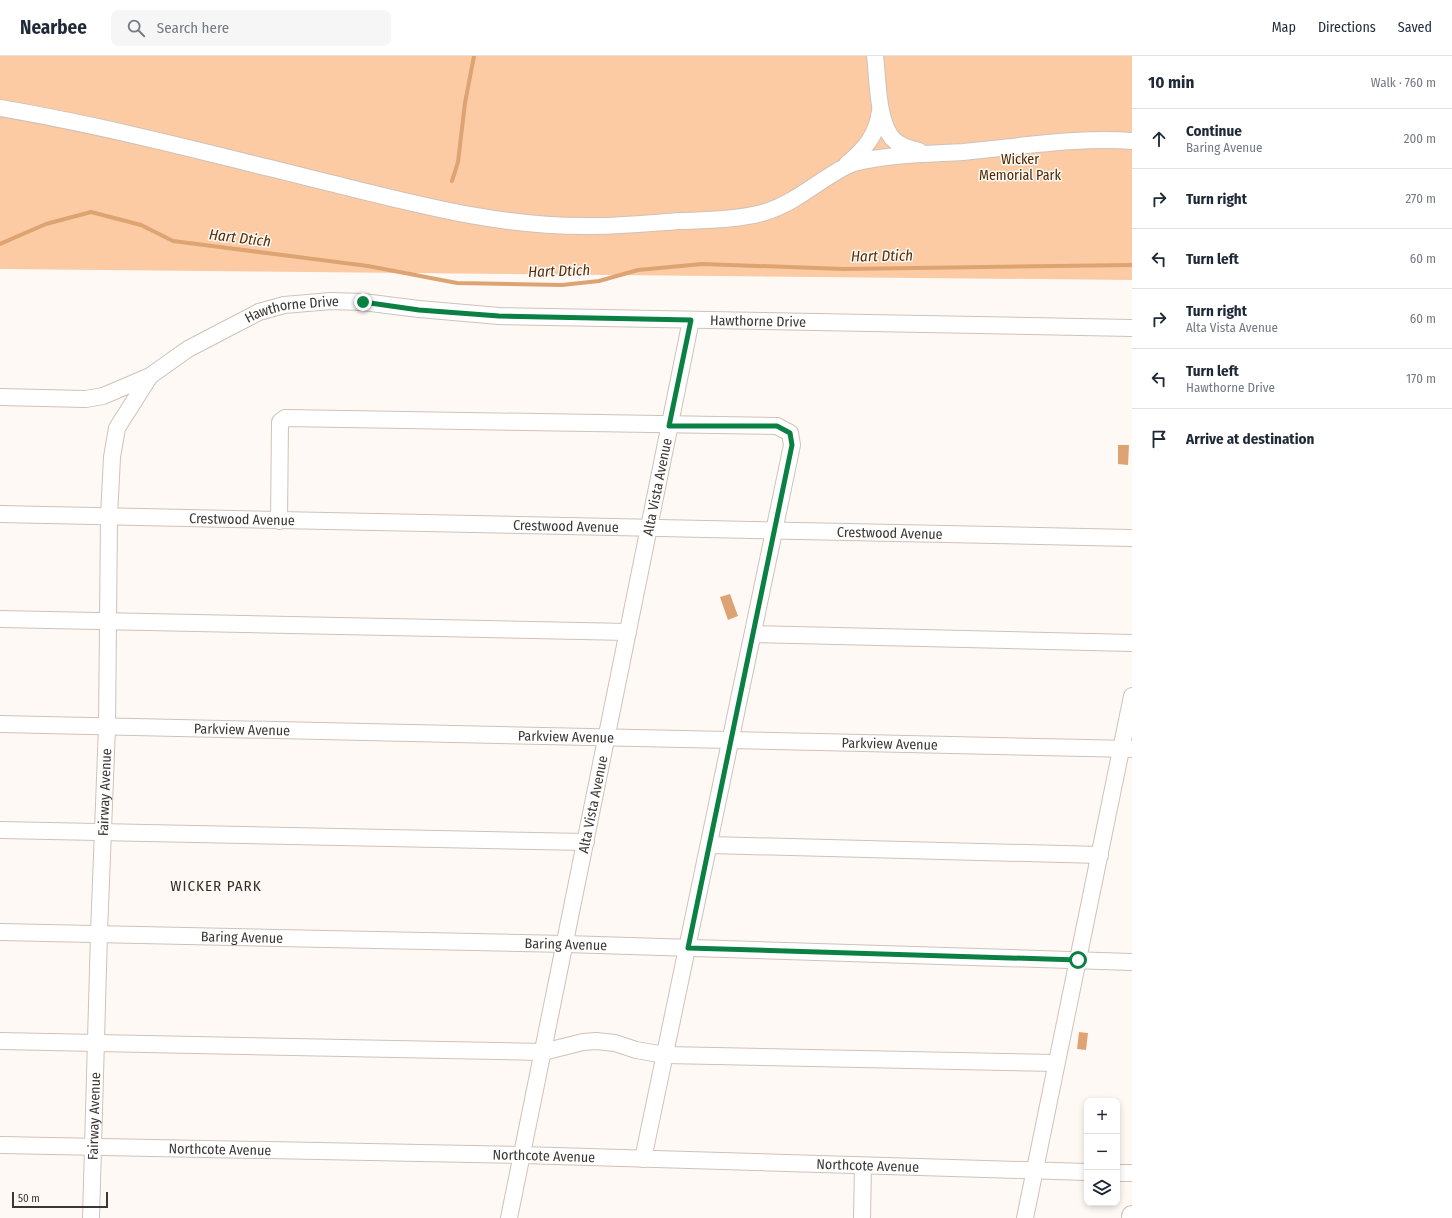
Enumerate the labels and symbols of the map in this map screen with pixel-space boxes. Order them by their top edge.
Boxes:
park label: Wicker Memorial Park [979,151,1061,184]
water label: Hart Dtich [208,225,272,251]
water label: Hart Dtich [851,246,913,266]
water label: Hart Dtich [528,261,590,281]
street label: Hawthorne Drive [242,293,339,327]
route end [354,293,372,311]
street label: Hawthorne Drive [710,312,806,331]
street label: Alta Vista Avenue [639,437,676,537]
street label: Crestwood Avenue [189,510,295,529]
street label: Crestwood Avenue [513,517,619,536]
street label: Crestwood Avenue [837,524,943,543]
street label: Parkview Avenue [194,720,290,739]
street label: Parkview Avenue [518,727,614,747]
street label: Parkview Avenue [842,735,938,754]
street label: Fairway Avenue [95,748,115,836]
street label: Alta Vista Avenue [575,754,612,855]
district label: WICKER PARK [170,877,262,895]
street label: Baring Avenue [201,928,283,947]
street label: Baring Avenue [525,935,607,954]
route start [1069,951,1087,969]
street label: Fairway Avenue [85,1072,104,1160]
street label: Northcote Avenue [169,1140,271,1159]
street label: Northcote Avenue [492,1146,595,1166]
street label: Northcote Avenue [816,1156,919,1176]
scale bar [12,1190,108,1209]

